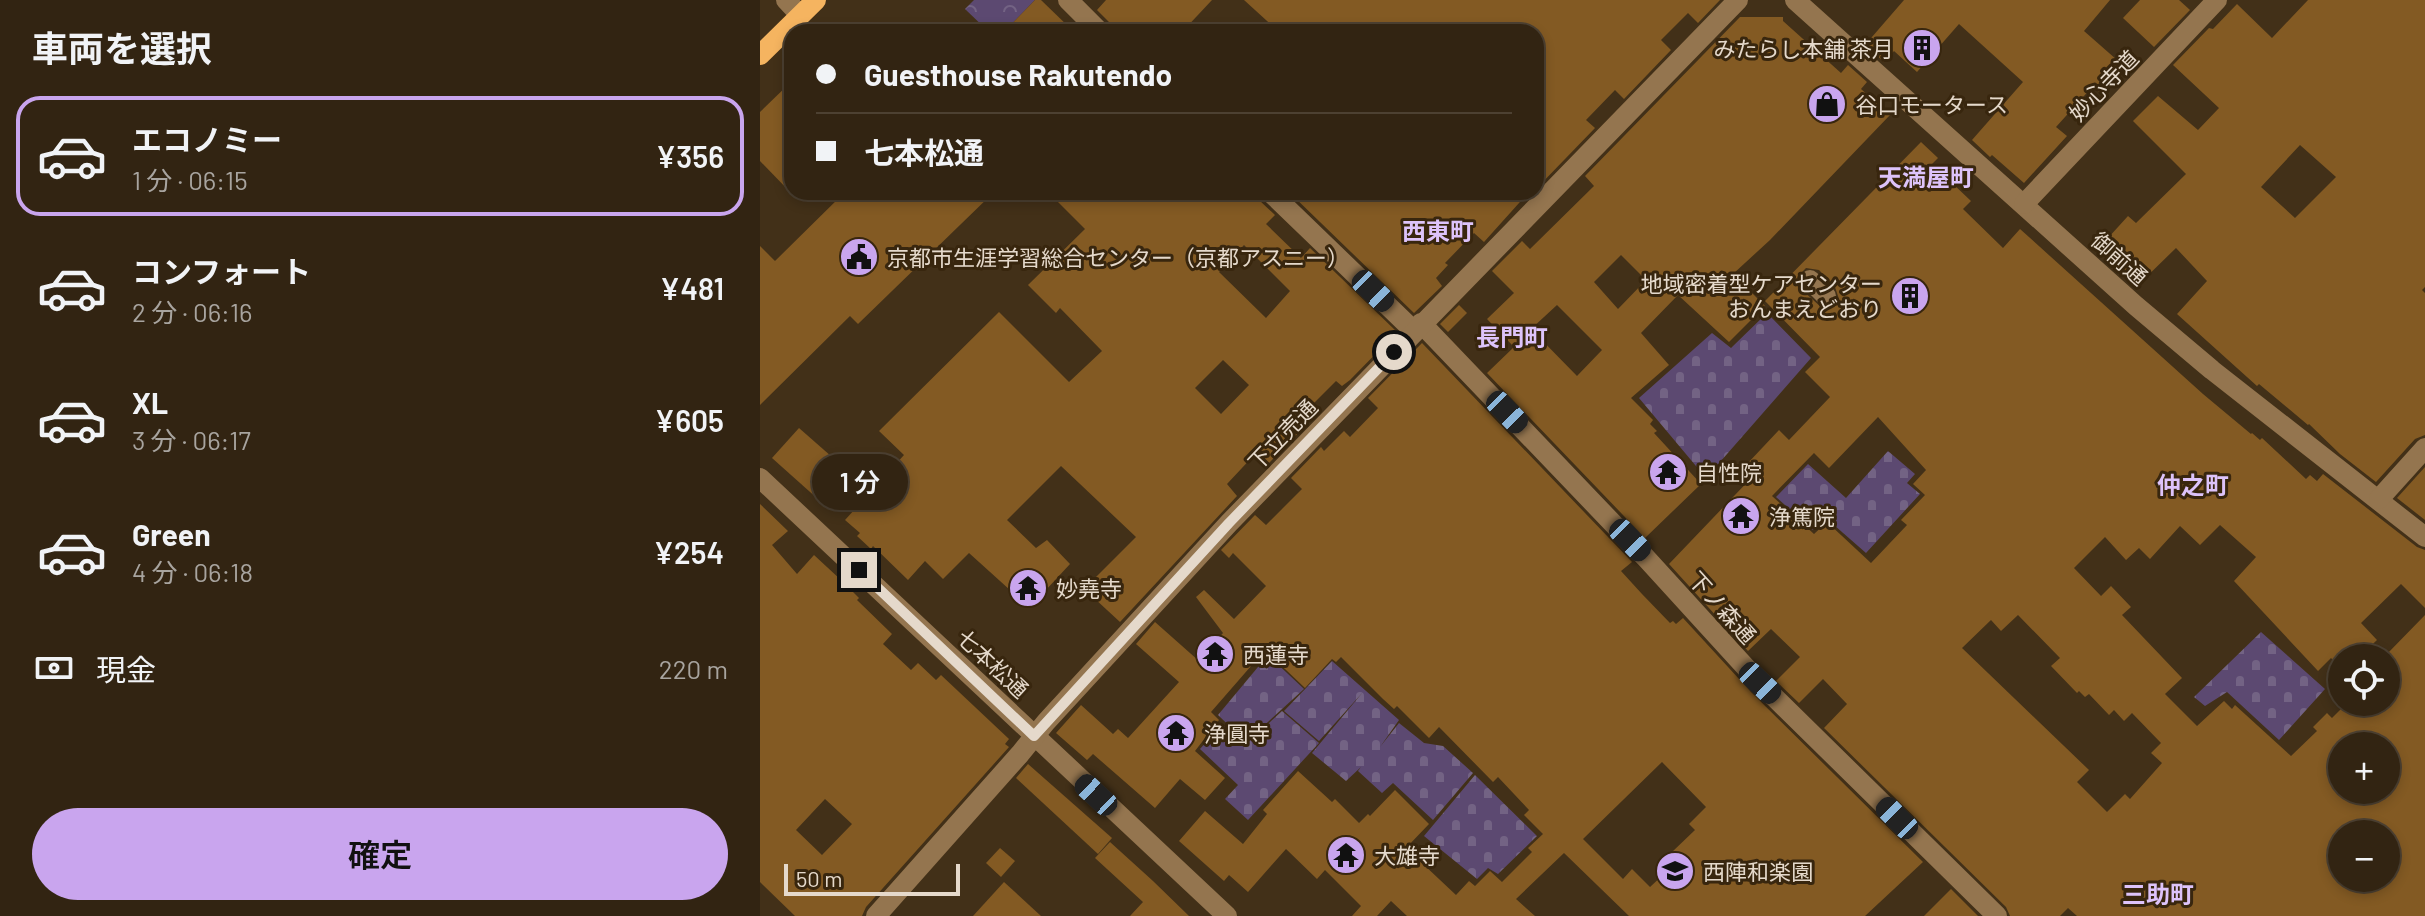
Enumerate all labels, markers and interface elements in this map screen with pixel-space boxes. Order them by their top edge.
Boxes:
text: 車両を選択 [32,26,212,69]
building icon: みたらし本舗 茶月 [1901,27,1943,69]
place label: みたらし本舗 茶月 [1714,35,1894,61]
street label: 妙心寺道 [2063,44,2143,126]
text: Guesthouse Rakutendo [864,56,1172,92]
shop icon: 谷口モータース [1806,83,1848,125]
place label: 谷口モータース [1855,91,2008,117]
icon: car [36,120,108,192]
text: エコノミー [132,121,282,157]
text: 七本松通 [864,134,984,170]
text: ¥356 [656,138,724,174]
district label: 天満屋町 [1878,162,1974,191]
text: 1 分 · 06:15 [132,164,248,195]
district label: 西東町 [1402,216,1474,245]
street label: 御前通 [2087,226,2153,290]
public building icon: 京都市生涯学習総合センター（京都アスニー） [838,236,880,278]
place label: 京都市生涯学習総合センター（京都アスニー） [887,244,1349,270]
icon: car [36,252,108,324]
text: コンフォート [132,253,311,289]
car [1347,266,1399,316]
text: ¥481 [660,270,724,306]
place label: 地域密着型ケアセンター おんまえどおり [1640,270,1882,321]
building icon: 地域密着型ケアセンター おんまえどおり [1889,275,1931,317]
text: 2 分 · 06:16 [132,296,252,327]
district label: 長門町 [1476,322,1548,351]
route start [1376,334,1412,370]
icon: car [36,384,108,456]
text: XL [132,384,168,420]
car [1482,386,1532,438]
street label: 下立売通 [1242,393,1322,475]
text: ¥605 [655,402,724,438]
text: 3 分 · 06:17 [132,424,251,455]
temple icon: 自性院 [1647,451,1689,493]
callout: 1 分 [811,454,907,510]
place label: 自性院 [1696,459,1762,485]
text: 1 分 [840,466,880,497]
district label: 仲之町 [2157,470,2229,499]
temple icon: 浄篤院 [1720,495,1762,537]
place label: 浄篤院 [1769,503,1835,529]
car [1605,514,1655,566]
icon: car [36,516,108,588]
text: Green [132,516,211,552]
text: ¥254 [653,534,724,570]
route end [841,552,877,588]
text: 4 分 · 06:18 [132,556,253,587]
street label: 下ノ森通 [1684,566,1762,648]
temple icon: 妙堯寺 [1007,567,1049,609]
place label: 妙堯寺 [1056,575,1122,601]
street label: 七本松通 [952,623,1034,703]
temple icon: 西蓮寺 [1194,633,1236,675]
place label: 西蓮寺 [1243,641,1309,667]
map controls [2328,644,2400,892]
button: locate [2328,644,2400,716]
icon: cash [32,646,76,690]
text: 現金 [96,651,156,687]
text: 220 m [659,653,728,684]
car [1734,658,1786,708]
temple icon: 浄圓寺 [1155,712,1197,754]
place label: 浄圓寺 [1204,720,1270,746]
button: + [2328,732,2400,804]
car [1070,770,1122,820]
car [1872,793,1922,843]
button: 確定 [32,808,728,900]
button: − [2328,820,2400,892]
temple icon: 大雄寺 [1325,834,1367,876]
place label: 大雄寺 [1374,842,1440,868]
school or university icon: 西陣和楽園 [1654,850,1696,892]
place label: 西陣和楽園 [1703,858,1813,884]
scale bar [784,860,960,896]
text: 50 m [796,865,842,891]
district label: 三助町 [2122,879,2194,908]

